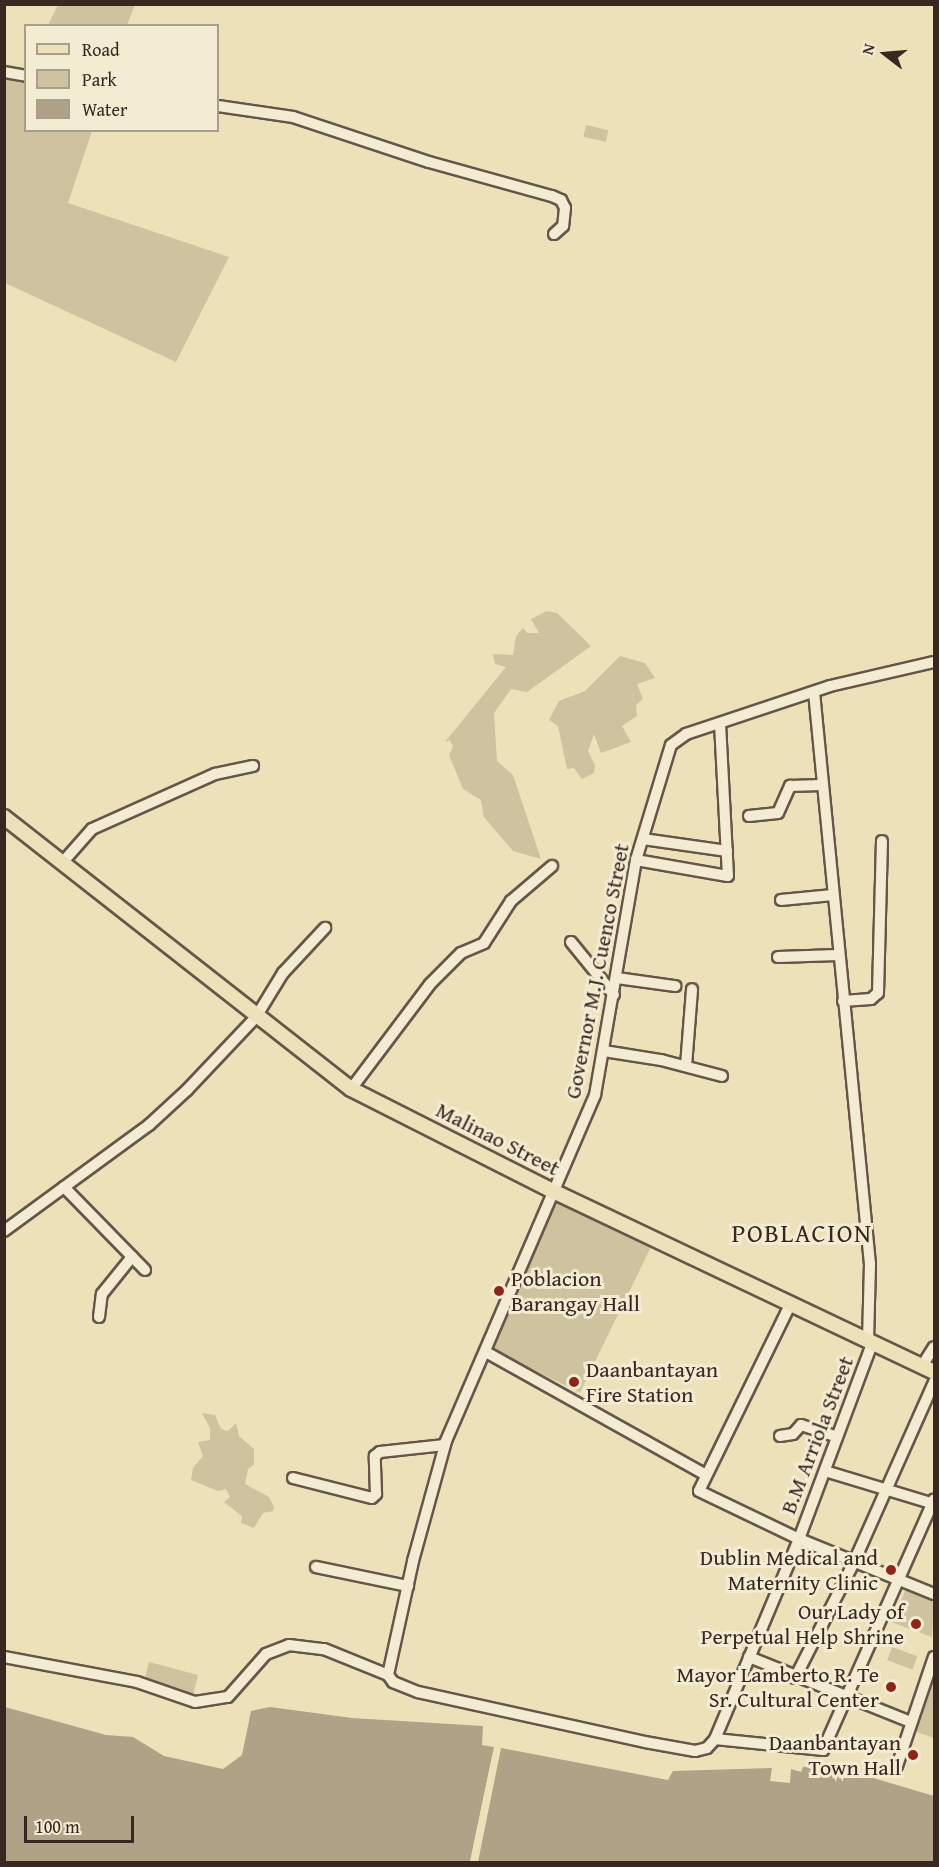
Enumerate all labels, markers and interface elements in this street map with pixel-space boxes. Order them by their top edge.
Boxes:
legend [24,24,219,132]
north arrow [855,24,915,84]
text: Road [82,36,120,63]
text: N [855,41,881,57]
text: Park [82,66,117,93]
text: Water [82,96,127,123]
street label: Governor M.J. Cuenco Street [559,841,635,1101]
street label: Malinao Street [432,1097,564,1181]
district label: POBLACION [732,1217,872,1249]
place label: Poblacion Barangay Hall [511,1265,640,1316]
marker: Poblacion Barangay Hall [492,1284,506,1298]
street label: B.M Arriola Street [775,1352,859,1518]
place label: Daanbantayan Fire Station [586,1356,718,1408]
marker: Daanbantayan Fire Station [567,1375,581,1389]
place label: Dublin Medical and Maternity Clinic [700,1544,878,1596]
marker: Dublin Medical and Maternity Clinic [882,1561,900,1579]
place label: Our Lady of Perpetual Help Shrine [701,1598,904,1650]
marker: Our Lady of Perpetual Help Shrine [909,1617,923,1631]
place label: Mayor Lamberto R. Te Sr. Cultural Center [677,1661,879,1712]
marker: Mayor Lamberto R. Te Sr. Cultural Center [884,1680,898,1694]
place label: Daanbantayan Town Hall [769,1729,901,1780]
marker: Daanbantayan Town Hall [906,1748,920,1762]
scale bar [27,1804,136,1842]
text: 100 m [35,1813,80,1840]

